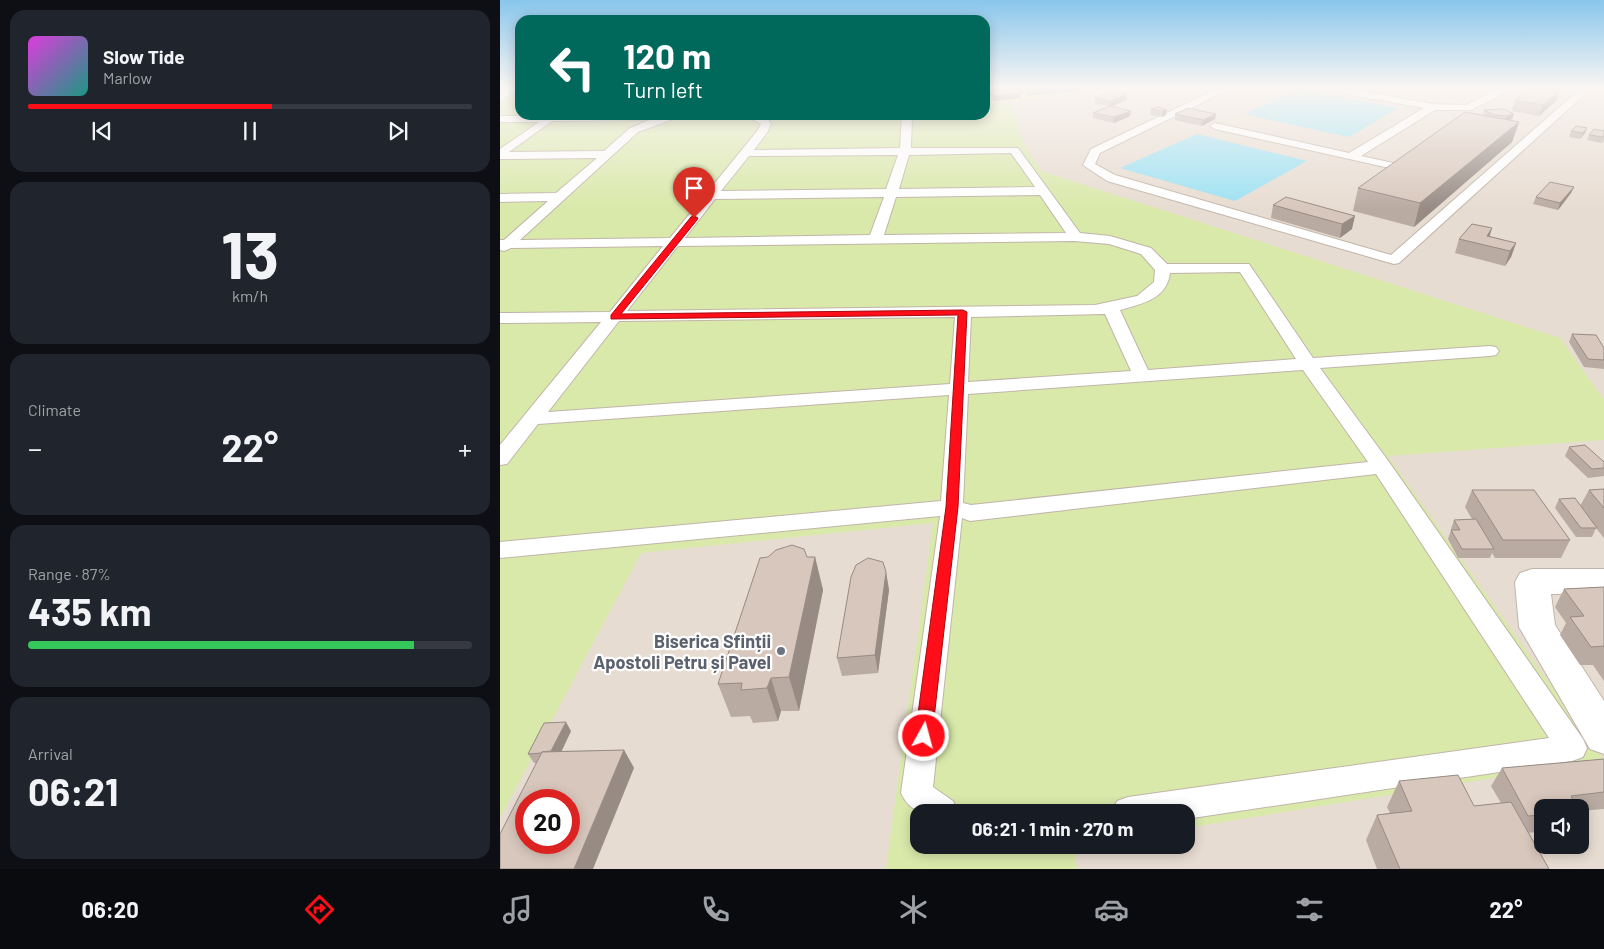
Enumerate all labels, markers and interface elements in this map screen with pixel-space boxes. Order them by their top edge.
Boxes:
text: 120 m [623,34,711,76]
icon: left [540,35,605,100]
text: Slow Tide [103,45,185,68]
text: Marlow [103,68,152,87]
text: Turn left [623,76,703,102]
icon: previous [88,117,116,145]
icon: pause [236,117,264,145]
icon: next [384,117,412,145]
pin [673,167,715,218]
icon: arrive [680,174,708,202]
text: 13 [221,214,279,292]
text: km/h [232,286,268,305]
text: Climate [28,400,81,419]
text: 22° [222,424,278,470]
text: − [28,431,42,465]
text: + [458,431,472,465]
text: Range · 87% [28,564,111,583]
text: 435 km [28,588,152,634]
place label: Biserica Sfinții Apostoli Petru și Pavel [593,630,771,673]
marker: Biserica Sfinții Apostoli Petru și Pavel [775,645,787,657]
position arrow [897,709,949,761]
text: Arrival [28,744,73,763]
text: 06:21 [28,768,118,814]
speed limit sign: 20 [515,789,580,854]
map controls [1534,799,1589,854]
button: sound [1534,799,1589,854]
text: 06:21 · 1 min · 270 m [972,817,1133,840]
icon: directions [302,892,337,927]
icon: music [500,892,535,927]
icon: phone [698,892,733,927]
icon: climate [896,892,931,927]
icon: car [1094,892,1129,927]
icon: filters [1292,892,1327,927]
text: 06:20 [81,896,139,922]
text: 22° [1490,896,1522,922]

